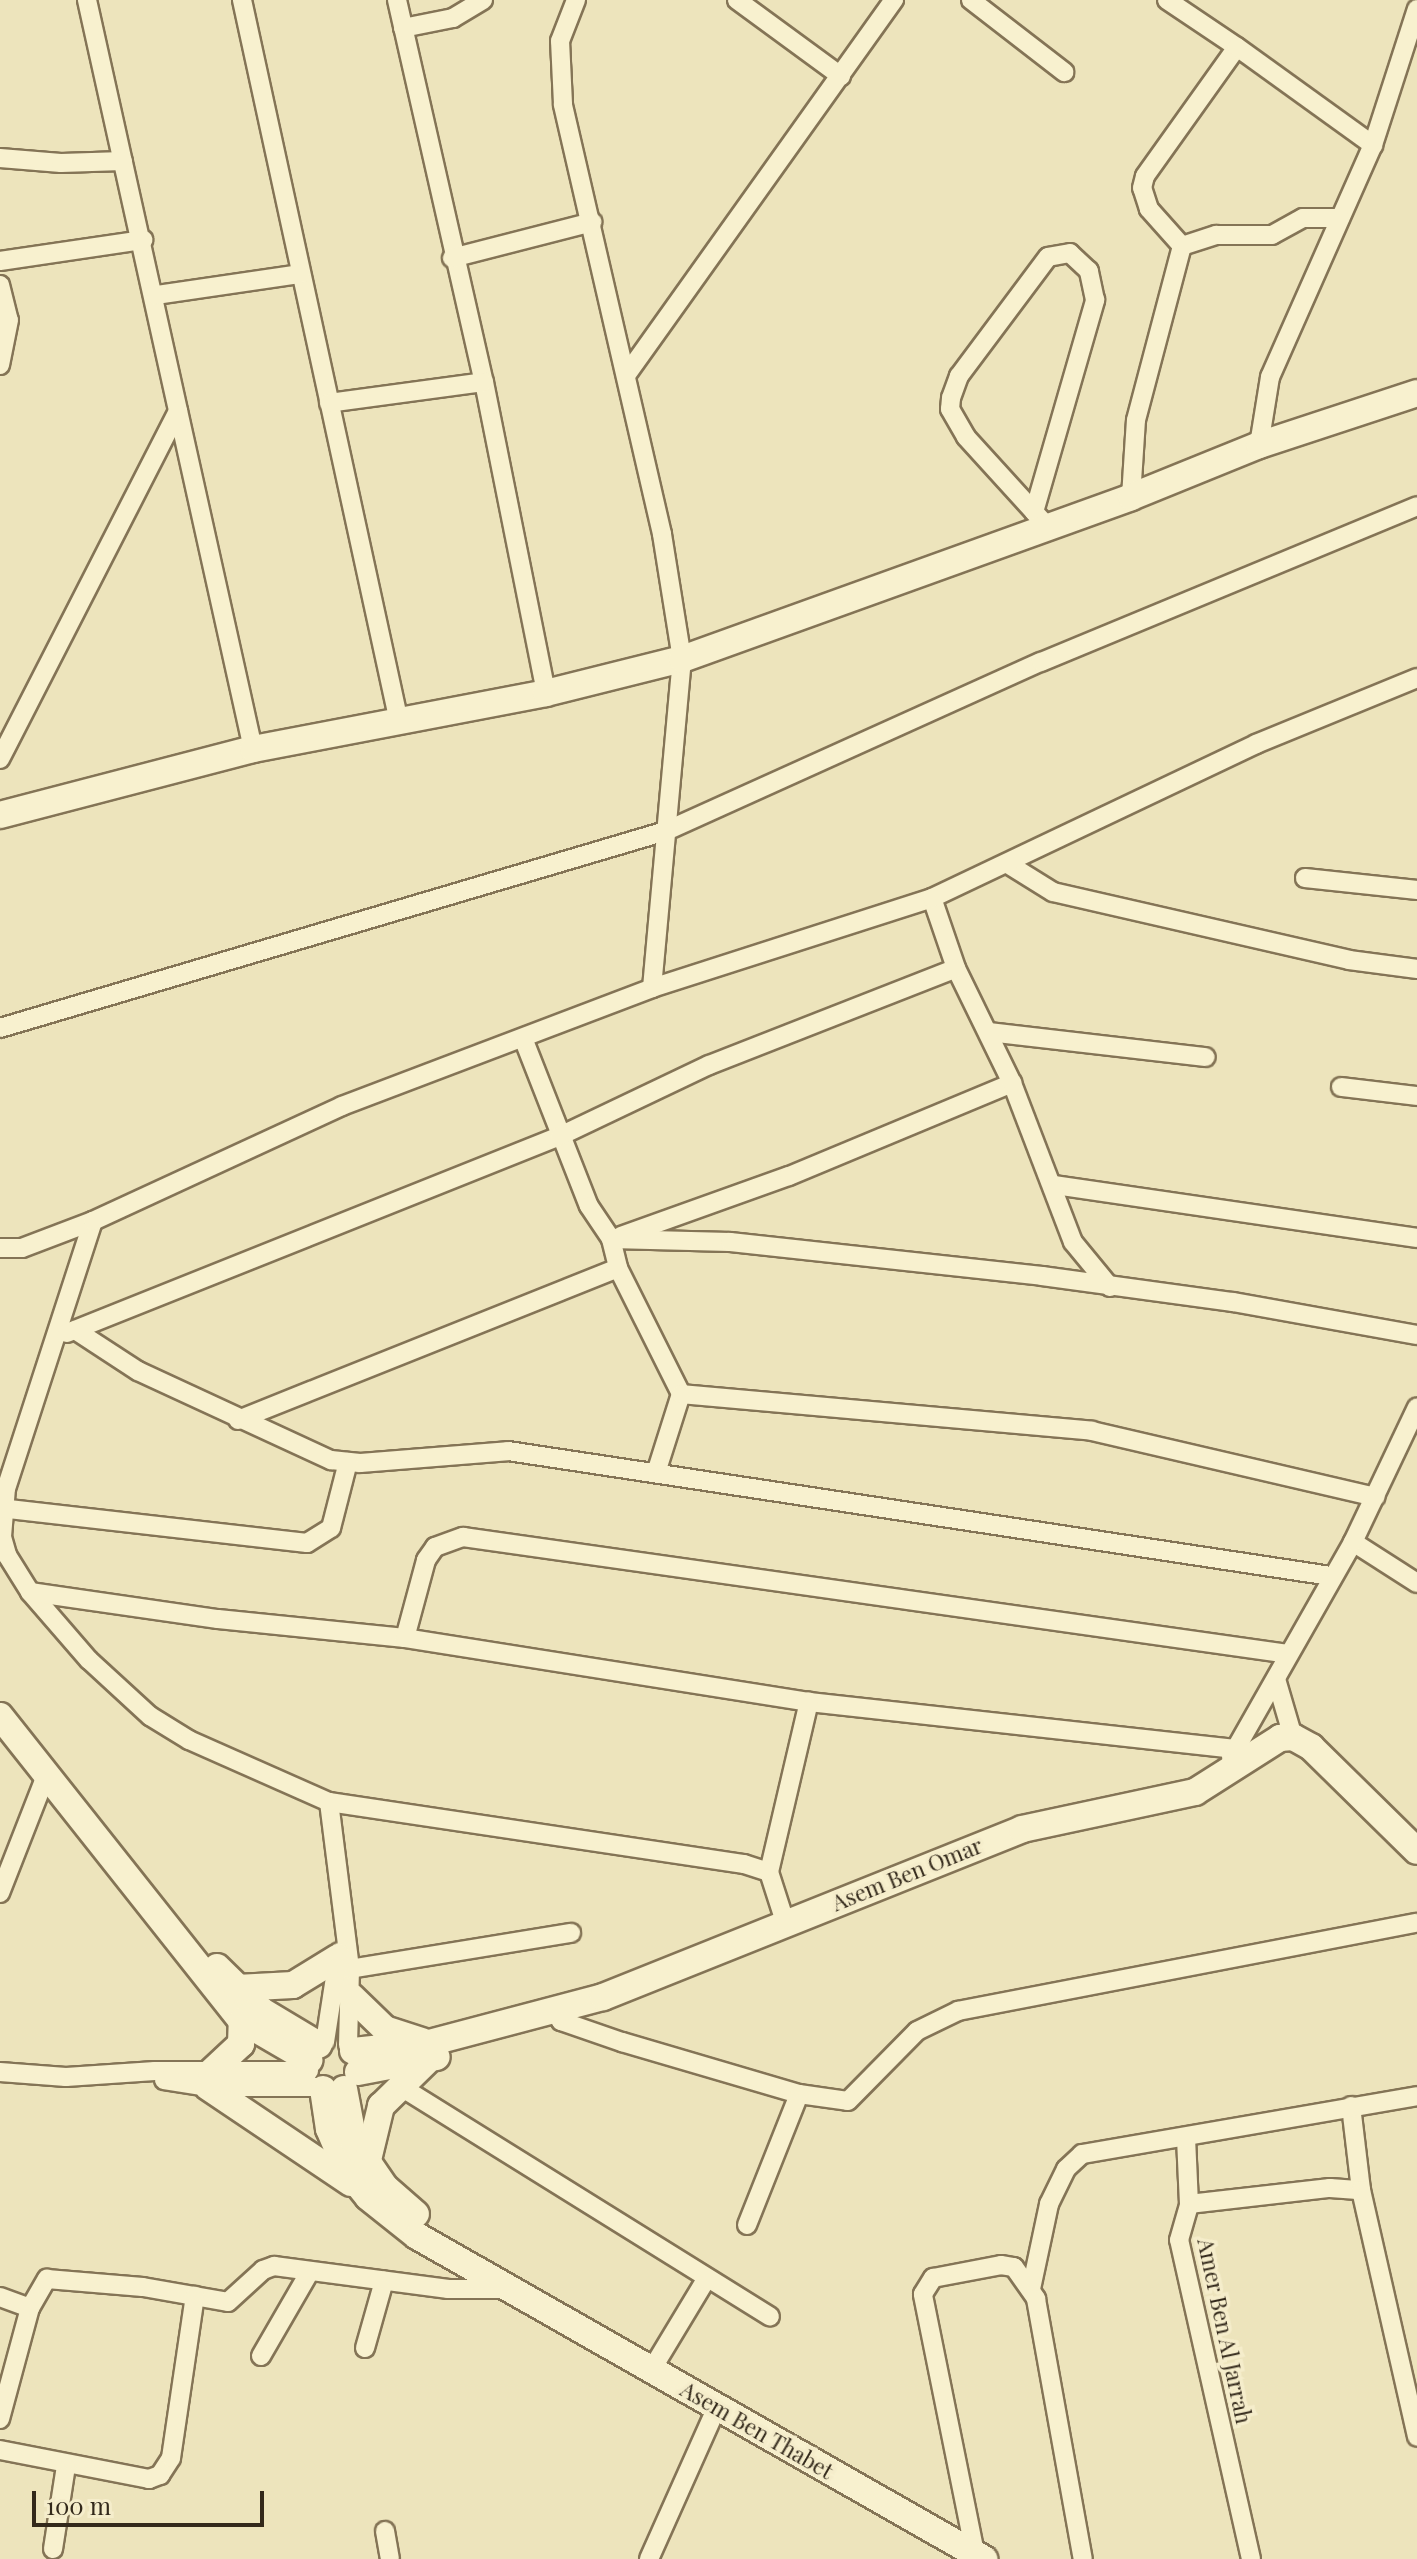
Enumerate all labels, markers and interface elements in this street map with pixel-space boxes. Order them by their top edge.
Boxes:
street label: Asem Ben Omar [828,1832,986,1916]
street label: Amer Ben Al Jarrah [1192,2235,1258,2427]
street label: Asem Ben Thabet [676,2376,838,2484]
scale bar [36,2475,268,2525]
text: 100 m [46,2489,111,2521]

